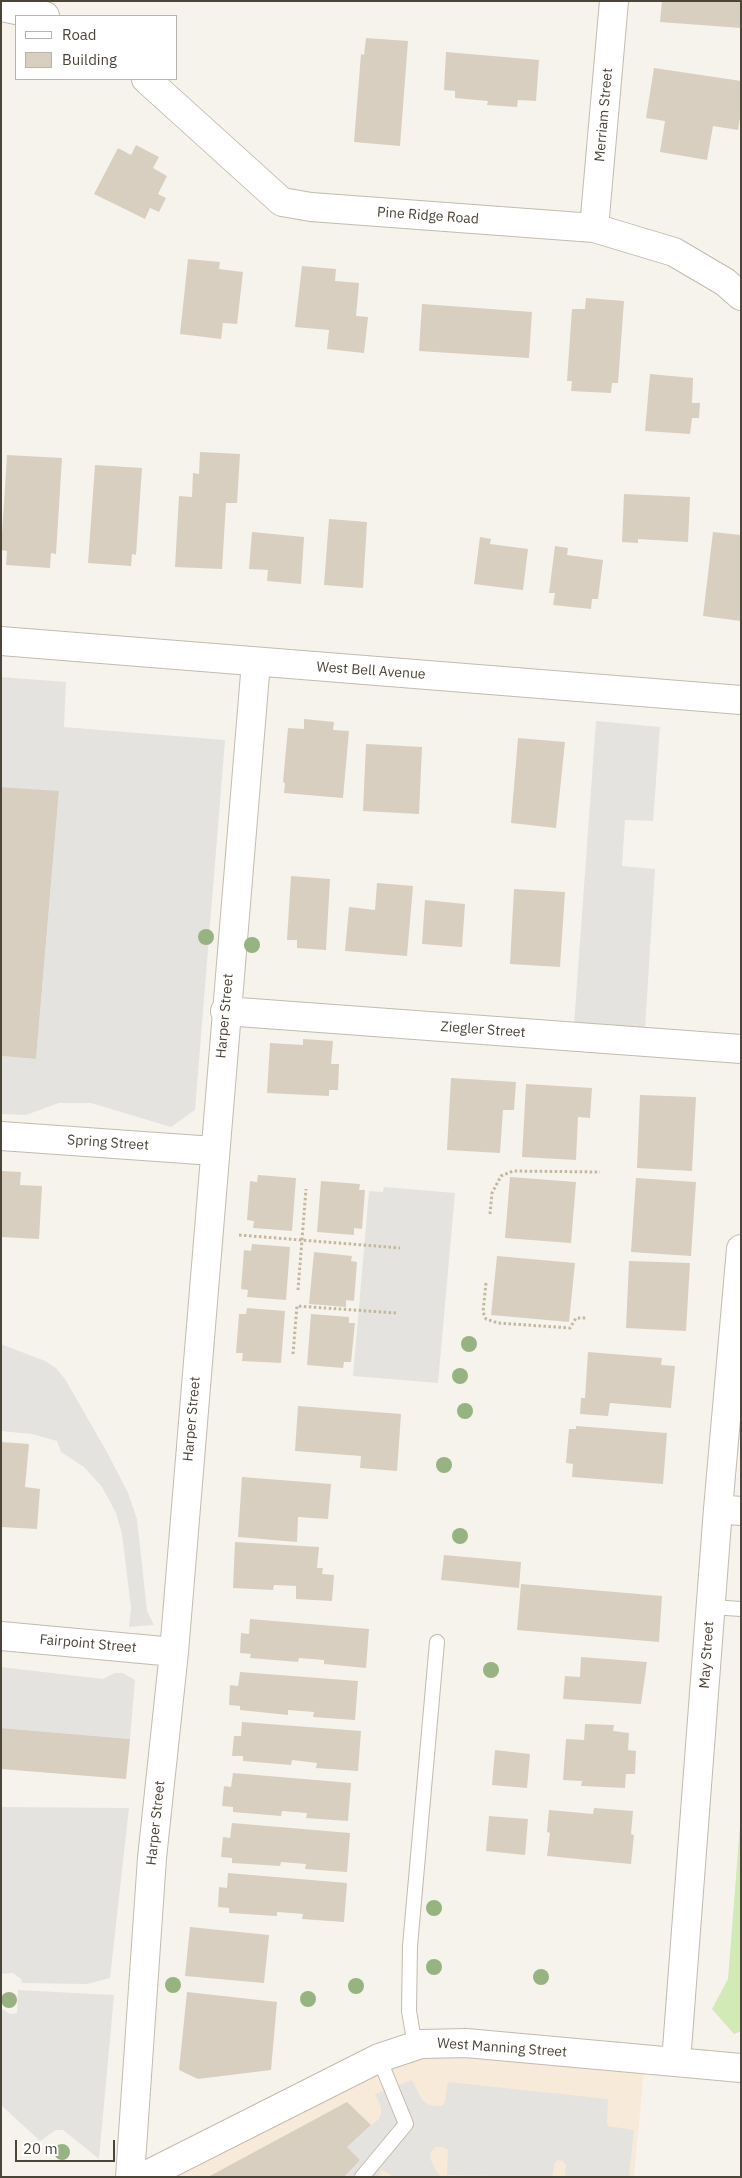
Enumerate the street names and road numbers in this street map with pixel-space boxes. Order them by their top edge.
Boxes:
street label: Merriam Street [592,67,616,163]
street label: Pine Ridge Road [377,204,479,228]
street label: West Bell Avenue [316,659,426,683]
street label: Harper Street [213,973,237,1059]
street label: Ziegler Street [440,1019,526,1041]
street label: Spring Street [67,1132,149,1154]
street label: Harper Street [180,1376,204,1462]
street label: May Street [696,1621,718,1689]
street label: Fairpoint Street [39,1631,137,1657]
street label: Harper Street [143,1780,169,1866]
street label: West Manning Street [436,2035,568,2061]

